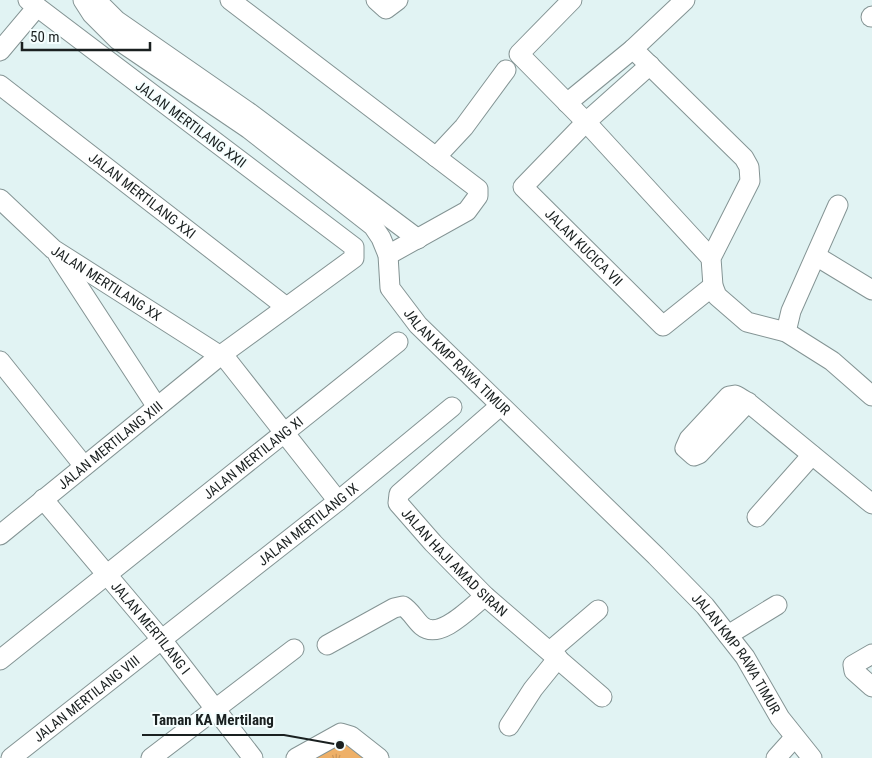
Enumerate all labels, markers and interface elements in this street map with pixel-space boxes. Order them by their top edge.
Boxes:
scale bar [22,20,150,52]
text: 50 m [30,28,60,46]
street label: JALAN MERTILANG XXII [133,77,249,171]
street label: JALAN MERTILANG XXI [86,149,199,242]
street label: JALAN KUCICA VII [542,206,626,289]
street label: JALAN MERTILANG XX [48,242,164,324]
street label: JALAN KMP RAWA TIMUR [401,305,514,418]
street label: JALAN MERTILANG XIII [55,398,166,493]
street label: JALAN MERTILANG XI [200,413,306,502]
street label: JALAN MERTILANG IX [255,480,362,569]
street label: JALAN HAJI AMAD SIRAN [398,505,511,620]
street label: JALAN MERTILANG I [108,578,193,677]
street label: JALAN KMP RAWA TIMUR [689,590,784,717]
street label: JALAN MERTILANG VIII [30,652,143,745]
callout: Taman KA Mertilang [142,705,284,735]
text: Taman KA Mertilang [152,711,274,729]

